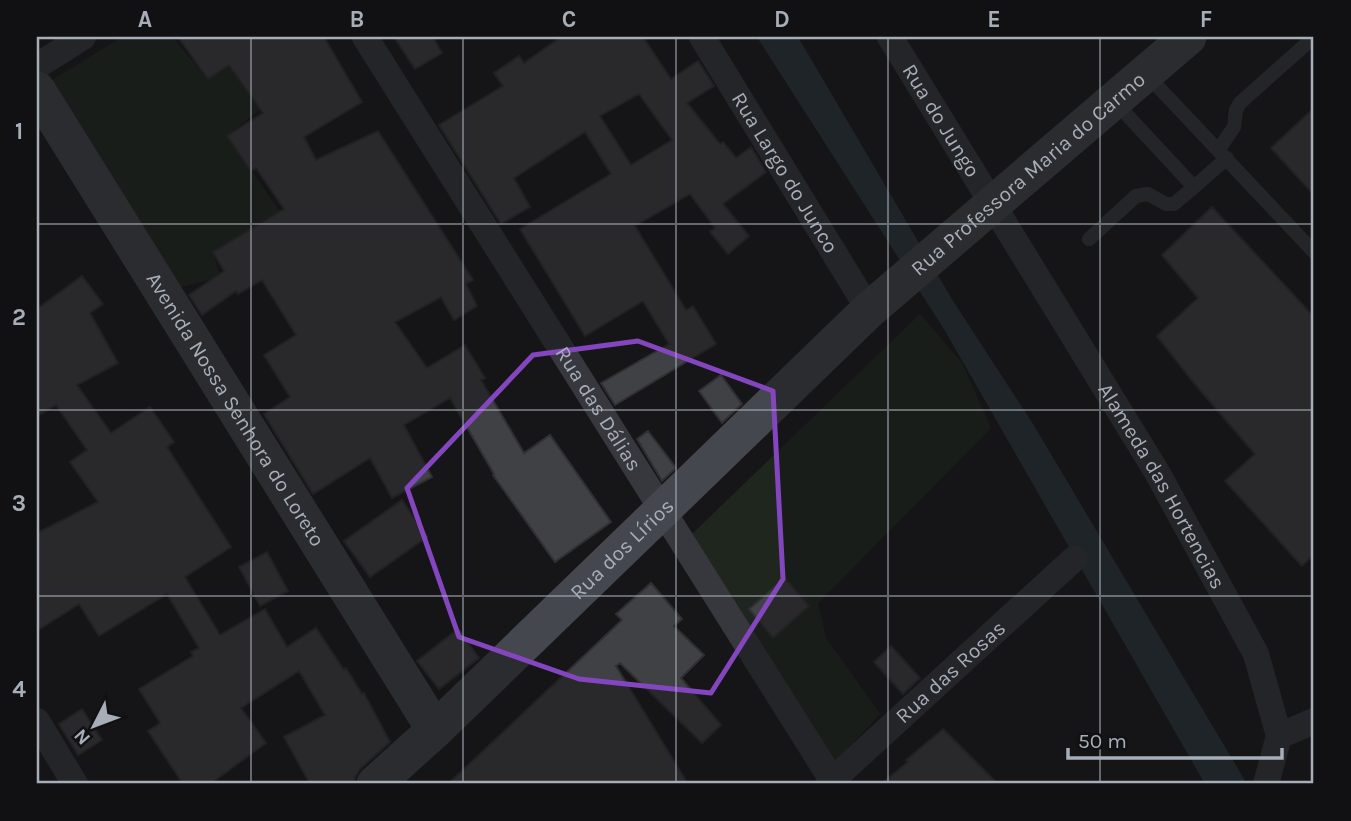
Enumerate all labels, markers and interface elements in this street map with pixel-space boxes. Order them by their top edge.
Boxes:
text: A [138,6,152,33]
text: B [350,6,364,33]
text: C [562,6,576,33]
text: D [774,6,790,33]
text: E [987,6,1001,33]
text: F [1200,6,1212,33]
street label: Rua do Jungo [897,60,985,182]
street label: Rua Professora Maria do Carmo [906,67,1150,281]
street label: Rua Largo do Junco [727,88,843,258]
text: 1 [15,118,23,145]
street label: Avenida Nossa Senhora do Loreto [141,268,330,551]
text: 2 [12,304,26,331]
street label: Rua das Dálias [551,342,647,475]
street label: Alameda das Hortencias [1093,379,1230,593]
text: 3 [12,490,26,517]
street label: Rua dos Lírios [565,494,679,604]
street label: Rua das Rosas [891,616,1010,728]
text: 4 [12,676,26,703]
north arrow [60,692,130,762]
scale bar [1068,716,1281,760]
text: N [69,724,95,749]
text: 50 m [1078,729,1127,753]

